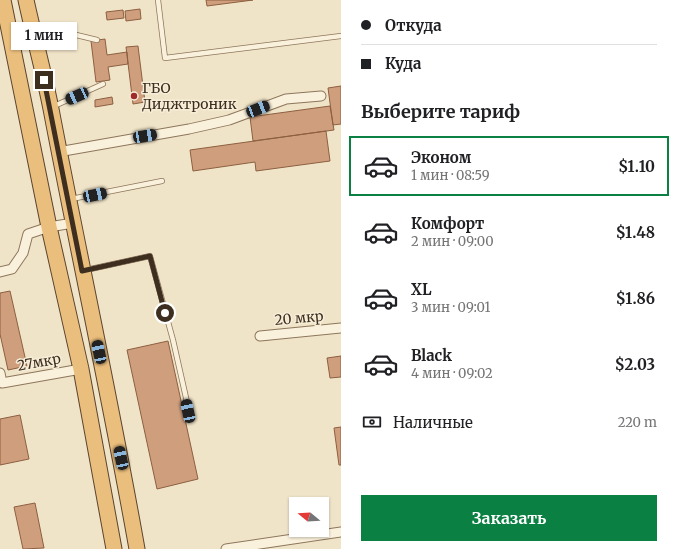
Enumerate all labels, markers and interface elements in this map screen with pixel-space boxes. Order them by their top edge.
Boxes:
text: Откуда [385,16,442,35]
callout: 1 мин [11,22,77,50]
text: 1 мин [25,27,63,44]
text: Куда [385,54,421,73]
route end [35,71,53,89]
place label: ГБО Диджтроник [142,79,237,113]
car [64,86,90,106]
marker: ГБО Диджтроник [129,91,139,101]
car [245,99,271,119]
text: Выберите тариф [361,100,520,123]
car [132,128,158,144]
icon: car [363,148,399,184]
text: Эконом [411,148,471,167]
text: $1.10 [618,157,655,176]
text: 1 мин · 08:59 [411,167,490,184]
car [82,187,108,203]
icon: car [363,214,399,250]
text: Комфорт [411,214,484,233]
text: $1.48 [616,223,655,242]
text: 2 мин · 09:00 [411,233,494,250]
icon: car [363,280,399,316]
text: XL [411,280,432,299]
text: $1.86 [616,289,655,308]
text: 3 мин · 09:01 [411,299,490,316]
route start [156,304,174,322]
street label: 20 мкр [274,307,325,329]
car [91,339,107,365]
icon: car [363,346,399,382]
text: Black [411,346,452,365]
street label: 27мкр [16,349,63,375]
text: $2.03 [615,355,655,374]
text: 4 мин · 09:02 [411,365,493,382]
car [180,398,196,424]
icon: cash [361,411,383,433]
text: Наличные [393,413,473,432]
text: 220 m [618,414,657,431]
car [113,445,129,471]
button: Заказать [361,495,657,541]
north arrow [289,497,329,537]
map controls [289,497,329,537]

